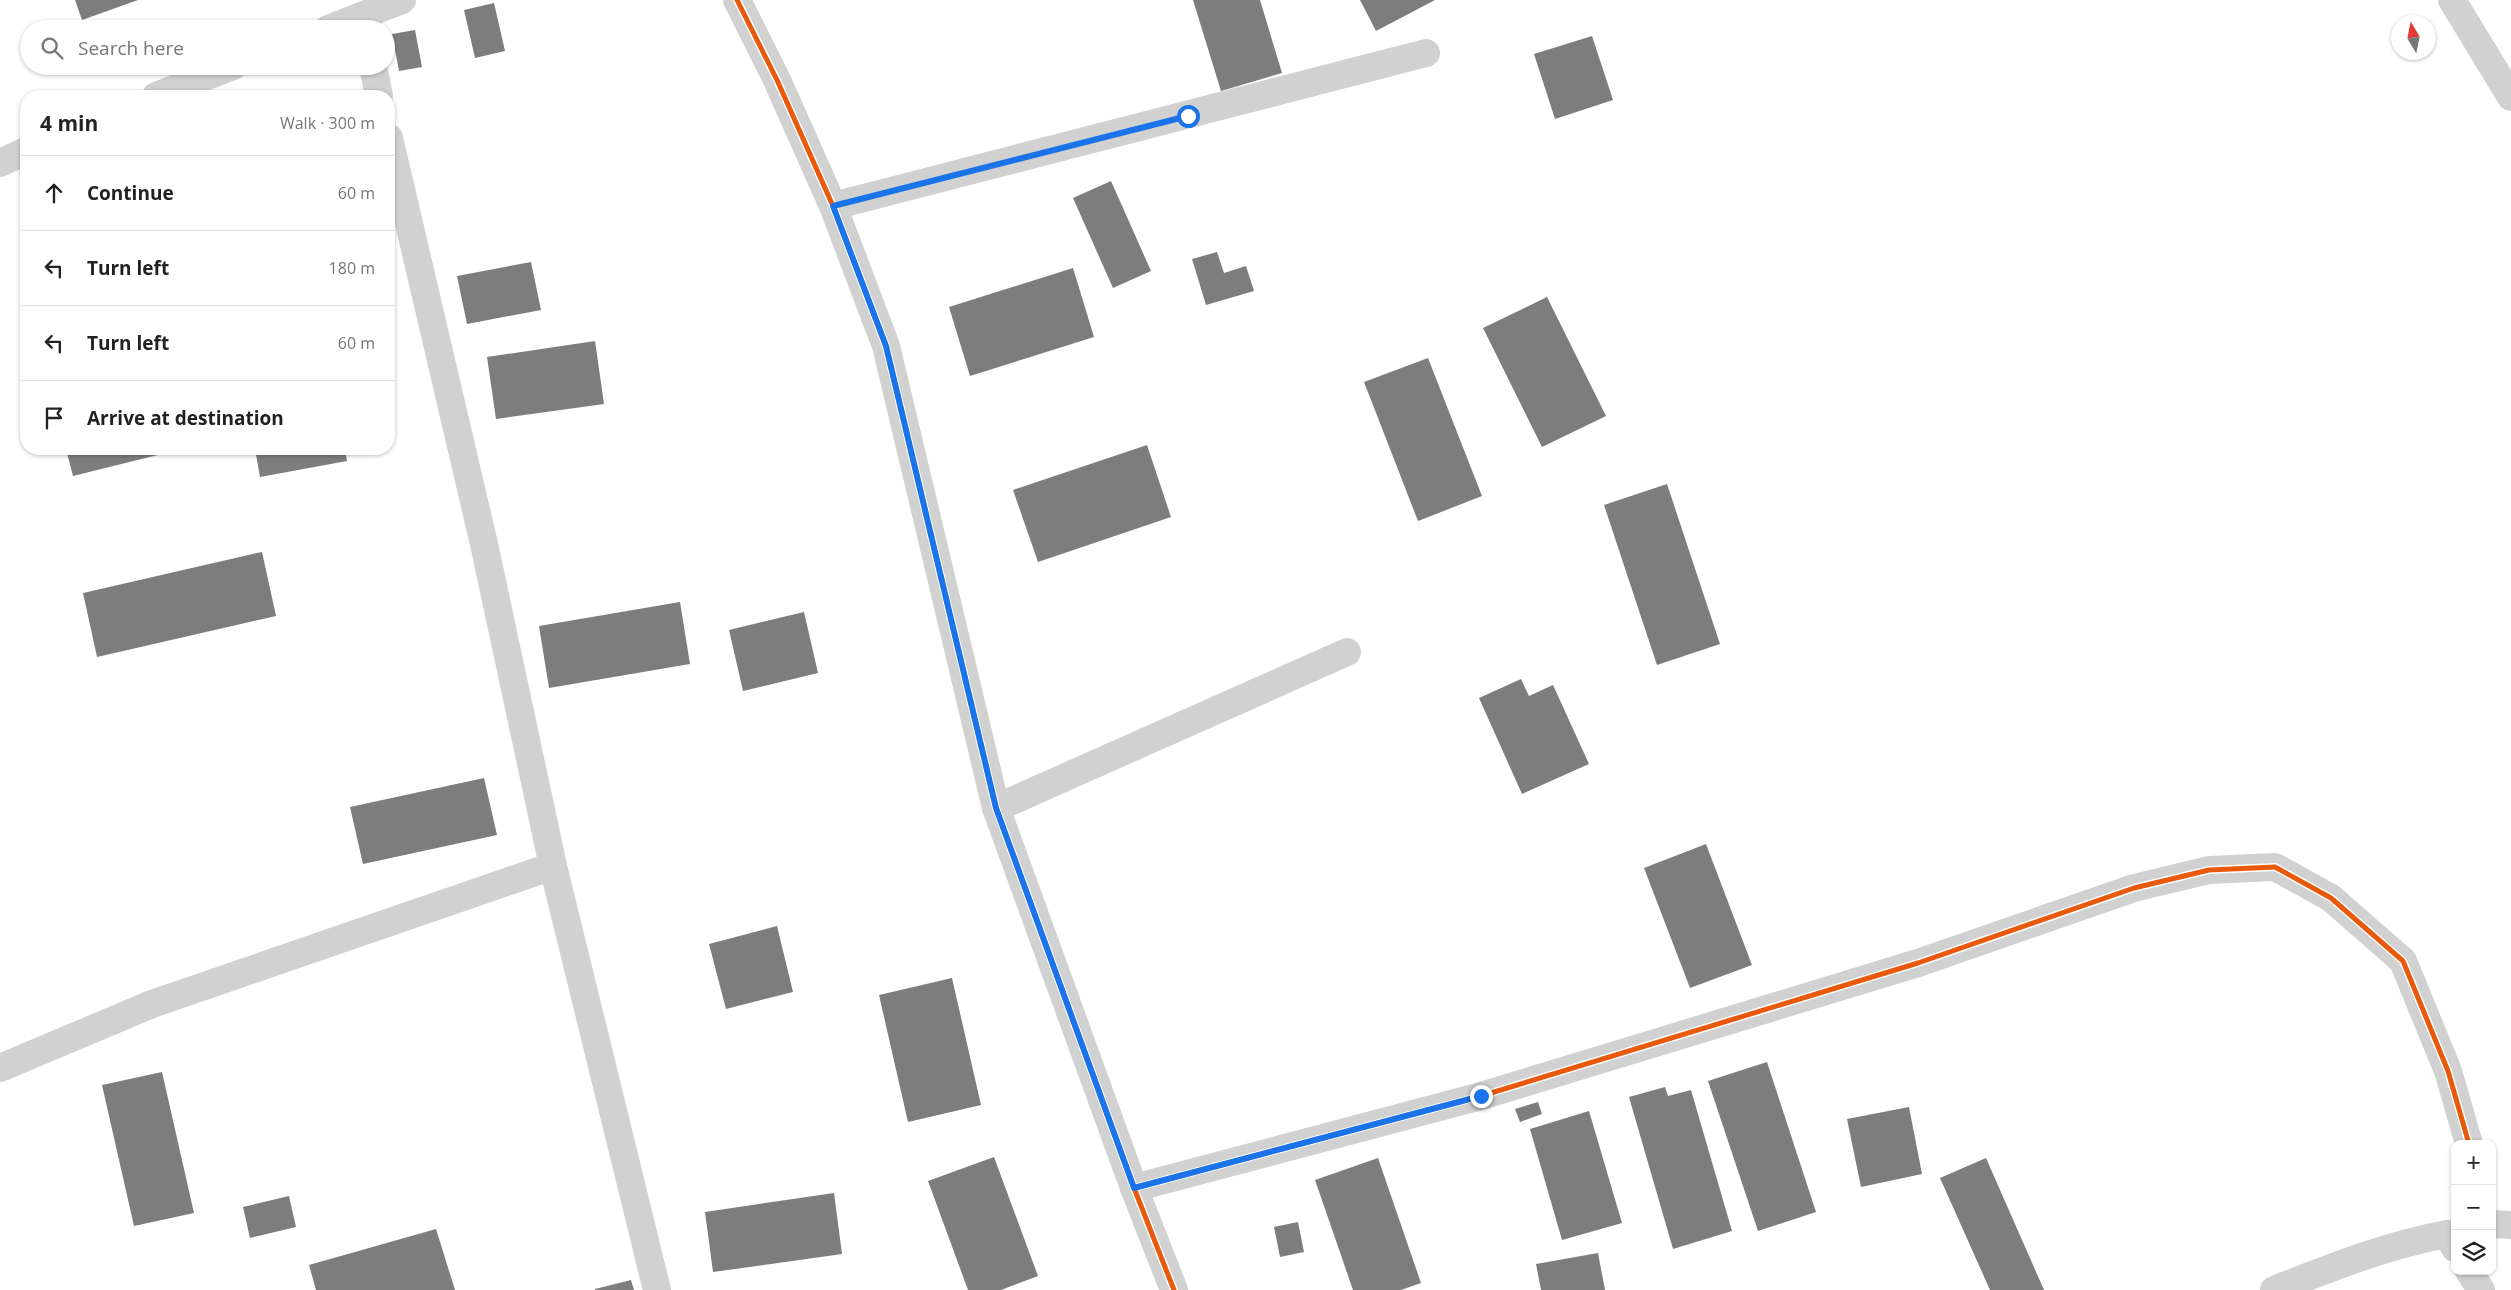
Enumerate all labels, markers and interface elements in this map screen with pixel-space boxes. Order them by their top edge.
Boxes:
north arrow [2391,15,2436,60]
search box [20,20,395,75]
icon: search [38,34,66,62]
text: Search here [78,35,184,61]
route start [1177,105,1200,128]
text: 4 min [40,109,98,137]
text: Walk · 300 m [280,112,375,134]
icon: ahead [40,179,68,207]
text: Continue [87,180,174,206]
text: 60 m [338,182,375,204]
icon: left [40,254,68,282]
text: Turn left [87,255,169,281]
text: 180 m [329,257,375,279]
icon: left [40,329,68,357]
text: Turn left [87,330,169,356]
text: 60 m [338,332,375,354]
icon: arrive [40,404,68,432]
text: Arrive at destination [87,405,284,431]
route end [1470,1085,1493,1108]
map controls [2451,1140,2496,1275]
button: + [2451,1140,2496,1185]
button: − [2451,1185,2496,1230]
button: layers [2451,1230,2496,1275]

